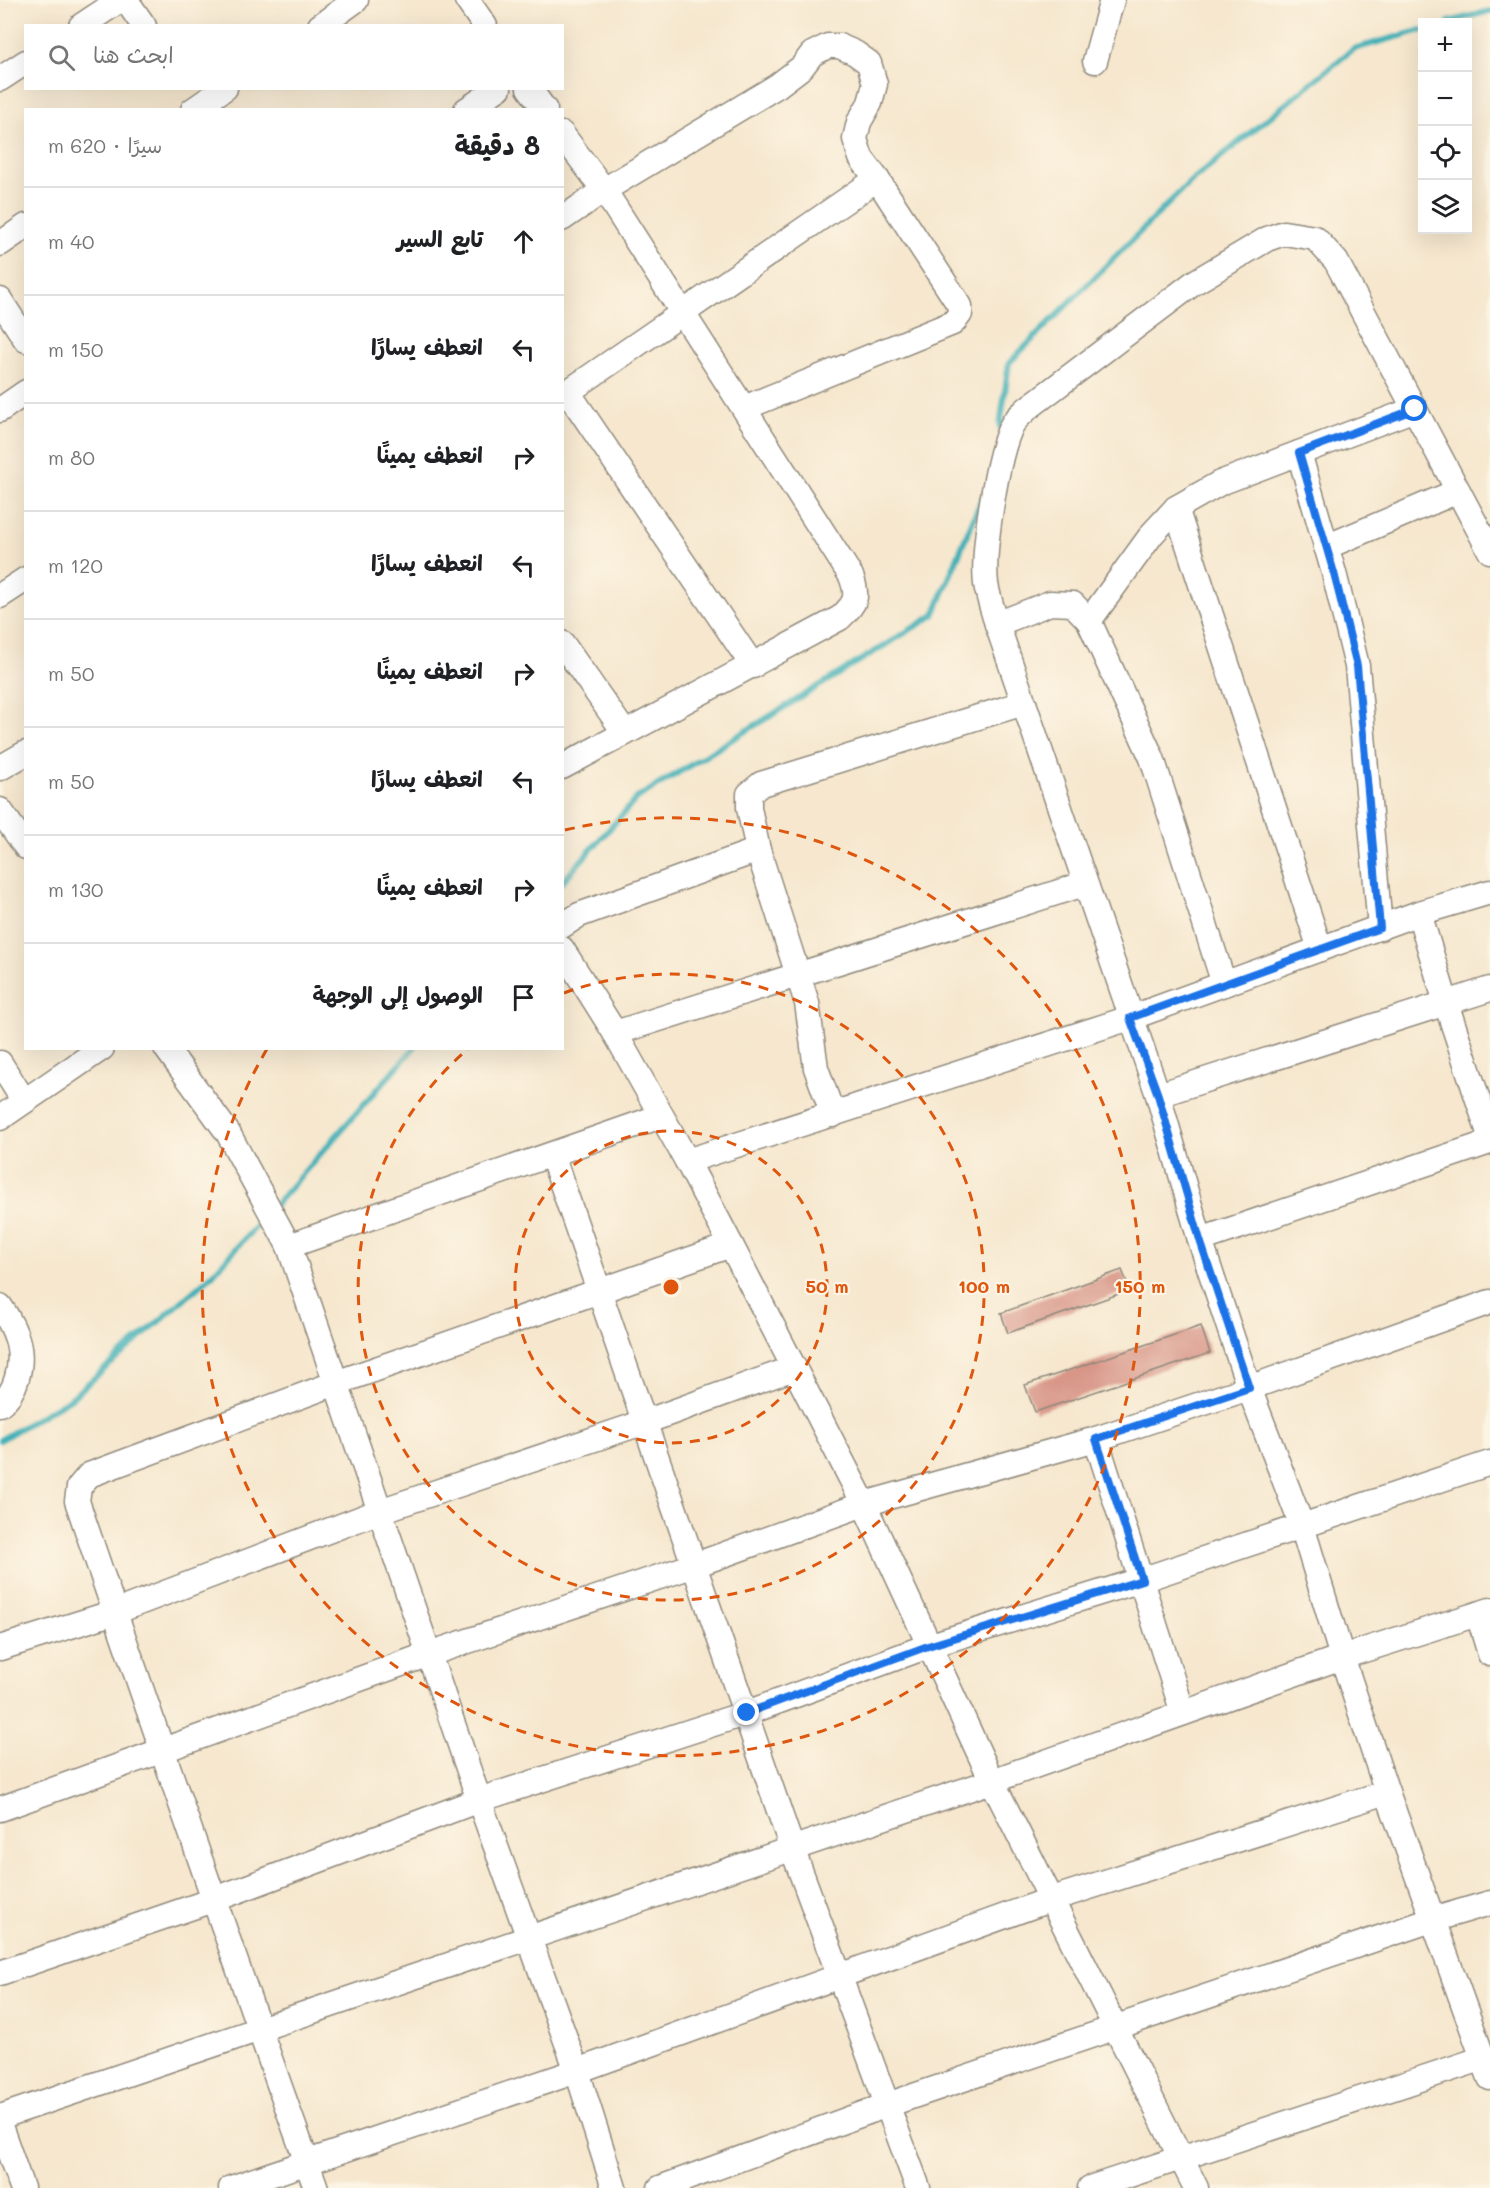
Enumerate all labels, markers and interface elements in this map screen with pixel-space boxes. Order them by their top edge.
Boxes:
map controls [1418,18,1472,234]
button: + [1418,18,1472,72]
search box [24,24,564,90]
text: ابحث هنا [93,40,174,69]
icon: search [45,41,78,74]
button: − [1418,72,1472,126]
button: locate [1418,126,1472,180]
text: 8 دقيقة [455,128,540,162]
text: سيرًا · 620 m [48,132,162,158]
button: layers [1418,180,1472,234]
text: تابع السير [397,224,483,253]
icon: ahead [507,225,540,258]
text: 40 m [48,228,94,254]
text: انعطف يسارًا [371,332,483,361]
icon: left [507,333,540,366]
text: 150 m [48,336,103,362]
route start [1401,395,1427,421]
text: انعطف يمينًا [377,440,483,469]
icon: right [507,441,540,474]
text: 80 m [48,444,95,470]
text: انعطف يسارًا [371,548,483,577]
icon: left [507,549,540,582]
text: 120 m [48,552,103,578]
text: انعطف يمينًا [377,656,483,685]
icon: right [507,657,540,690]
text: 50 m [48,660,94,686]
text: انعطف يسارًا [371,764,483,793]
icon: left [507,765,540,798]
text: 50 m [48,768,94,794]
text: انعطف يمينًا [377,872,483,901]
icon: right [507,873,540,906]
text: 130 m [48,876,103,902]
text: الوصول إلى الوجهة [312,980,483,1009]
icon: arrive [507,981,540,1014]
text: 50 m [806,1274,848,1298]
text: 100 m [958,1274,1010,1298]
text: 150 m [1115,1274,1165,1298]
centre of rings [661,1277,681,1297]
route end [733,1699,759,1725]

